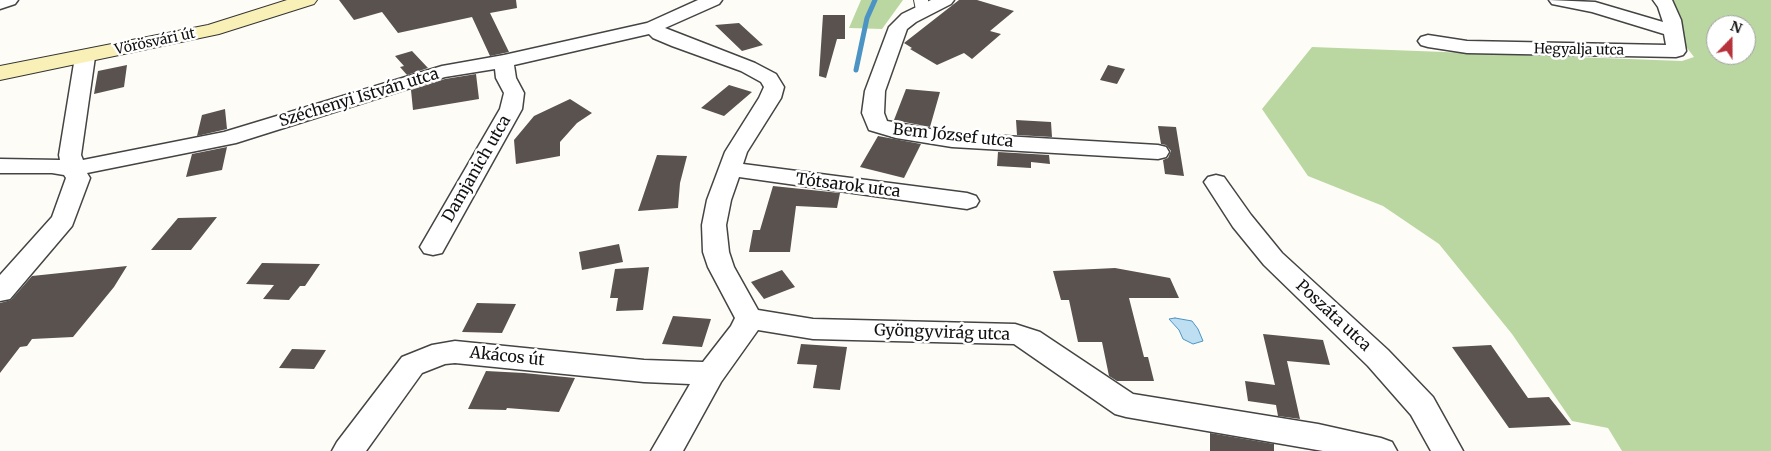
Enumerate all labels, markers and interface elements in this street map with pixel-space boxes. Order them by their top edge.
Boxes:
north arrow [1706,15,1756,65]
text: N [1728,17,1745,37]
street label: Vörösvári út [113,25,197,59]
street label: Hegyalja utca [1534,41,1624,59]
street label: Széchenyi István utca [277,65,441,131]
street label: Damjanich utca [439,112,515,226]
street label: Bem József utca [892,120,1014,152]
street label: Tótsarok utca [795,170,901,202]
street label: Poszáta utca [1291,276,1375,356]
street label: Gyöngyvirág utca [874,321,1010,345]
street label: Akácos út [469,344,545,370]

